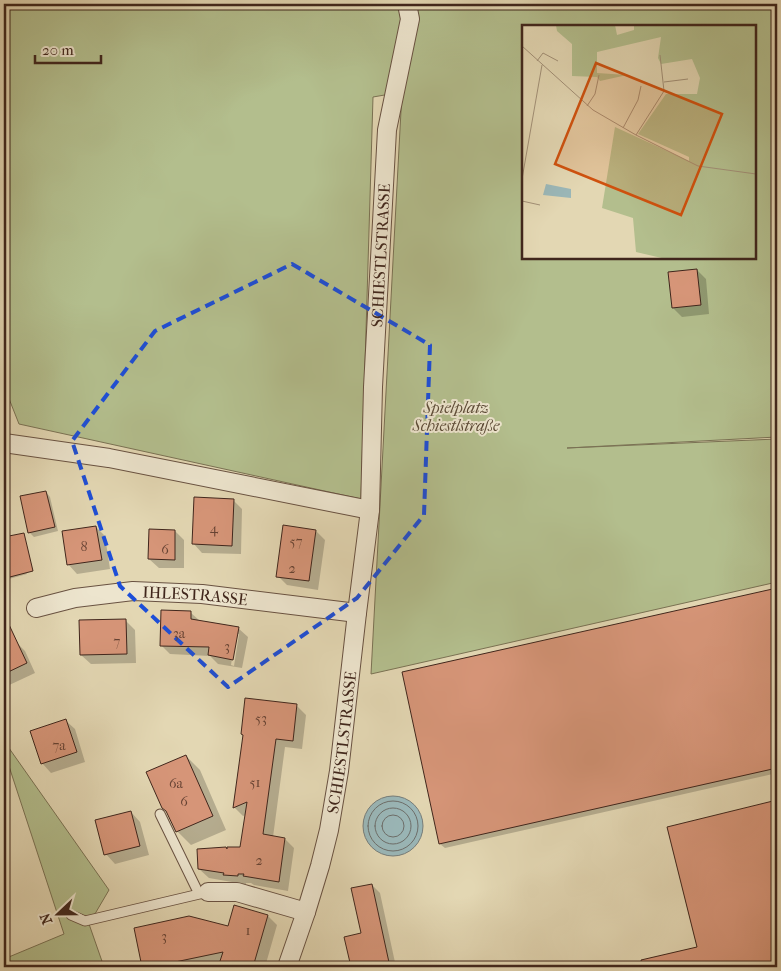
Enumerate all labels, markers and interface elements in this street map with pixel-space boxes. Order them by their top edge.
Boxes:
inset map [522,25,756,259]
scale bar [35,32,101,64]
text: 20 m [42,41,74,59]
street label: SCHIESTLSTRASSE [367,183,394,328]
park label: Spielplatz Schiestlstraße [412,398,500,435]
house number: 4 [210,520,219,537]
house number: 57 [290,533,303,550]
house number: 8 [80,538,88,555]
house number: 6 [161,541,169,558]
house number: 2 [288,560,296,577]
street label: IHLESTRASSE [142,582,249,609]
house number: 3a [173,625,186,642]
house number: 7 [114,633,121,650]
house number: 3 [224,638,230,655]
street label: SCHIESTLSTRASSE [322,670,360,815]
house number: 53 [255,710,267,727]
house number: 7a [52,737,66,754]
house number: 51 [249,774,261,791]
house number: 6a [169,775,184,792]
house number: 6 [180,793,188,810]
house number: 2 [255,852,263,869]
north arrow [32,888,82,938]
text: N [36,910,56,927]
house number: 1 [246,922,251,939]
house number: 3 [161,928,167,945]

